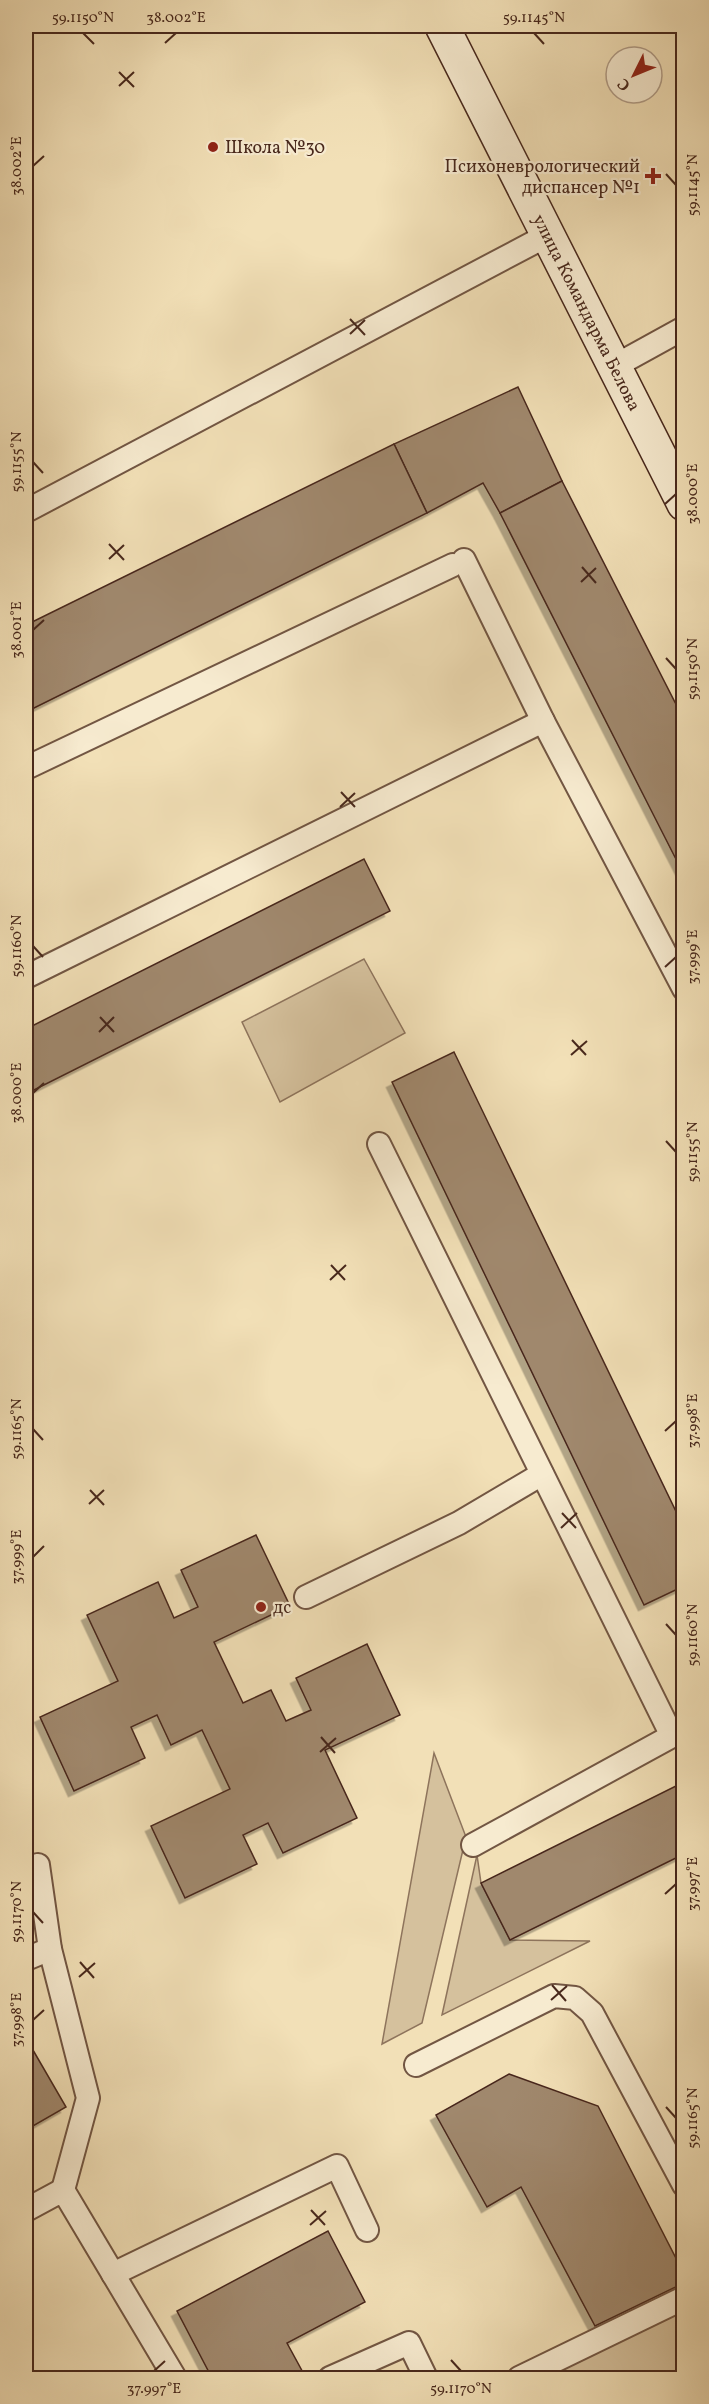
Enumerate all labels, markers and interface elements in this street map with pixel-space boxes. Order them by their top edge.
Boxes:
text: 59.1150°N [52,8,114,29]
text: 38.002°E [146,8,206,29]
text: 59.1145°N [503,8,565,29]
north arrow [604,45,664,105]
text: С [613,73,636,95]
text: 38.002°E [7,136,28,196]
place label: Школа №30 [225,136,325,161]
marker: Школа №30 [206,140,220,154]
text: 59.1145°N [683,154,704,216]
place label: Психоневрологический диспансер №1 [445,155,640,201]
marker: Психоневрологический диспансер №1 [644,167,662,185]
street label: улица Командарма Белова [525,210,646,416]
text: 59.1155°N [7,431,28,493]
text: 38.000°E [683,464,704,524]
text: 38.001°E [7,601,28,659]
text: 59.1150°N [683,638,704,700]
text: 59.1160°N [7,915,28,977]
text: 37.999°E [683,930,704,985]
text: 38.000°E [7,1063,28,1123]
text: 59.1155°N [683,1121,704,1183]
text: 37.998°E [683,1394,704,1448]
text: 59.1165°N [7,1398,28,1460]
text: 37.999°E [7,1530,28,1585]
place label: дс [273,1596,291,1621]
marker: дс [254,1600,268,1614]
text: 59.1160°N [683,1604,704,1666]
text: 37.997°E [683,1857,704,1911]
text: 59.1170°N [7,1881,28,1943]
text: 37.998°E [7,1993,28,2047]
text: 59.1165°N [683,2087,704,2149]
text: 37.997°E [127,2379,181,2400]
text: 59.1170°N [430,2379,492,2400]

